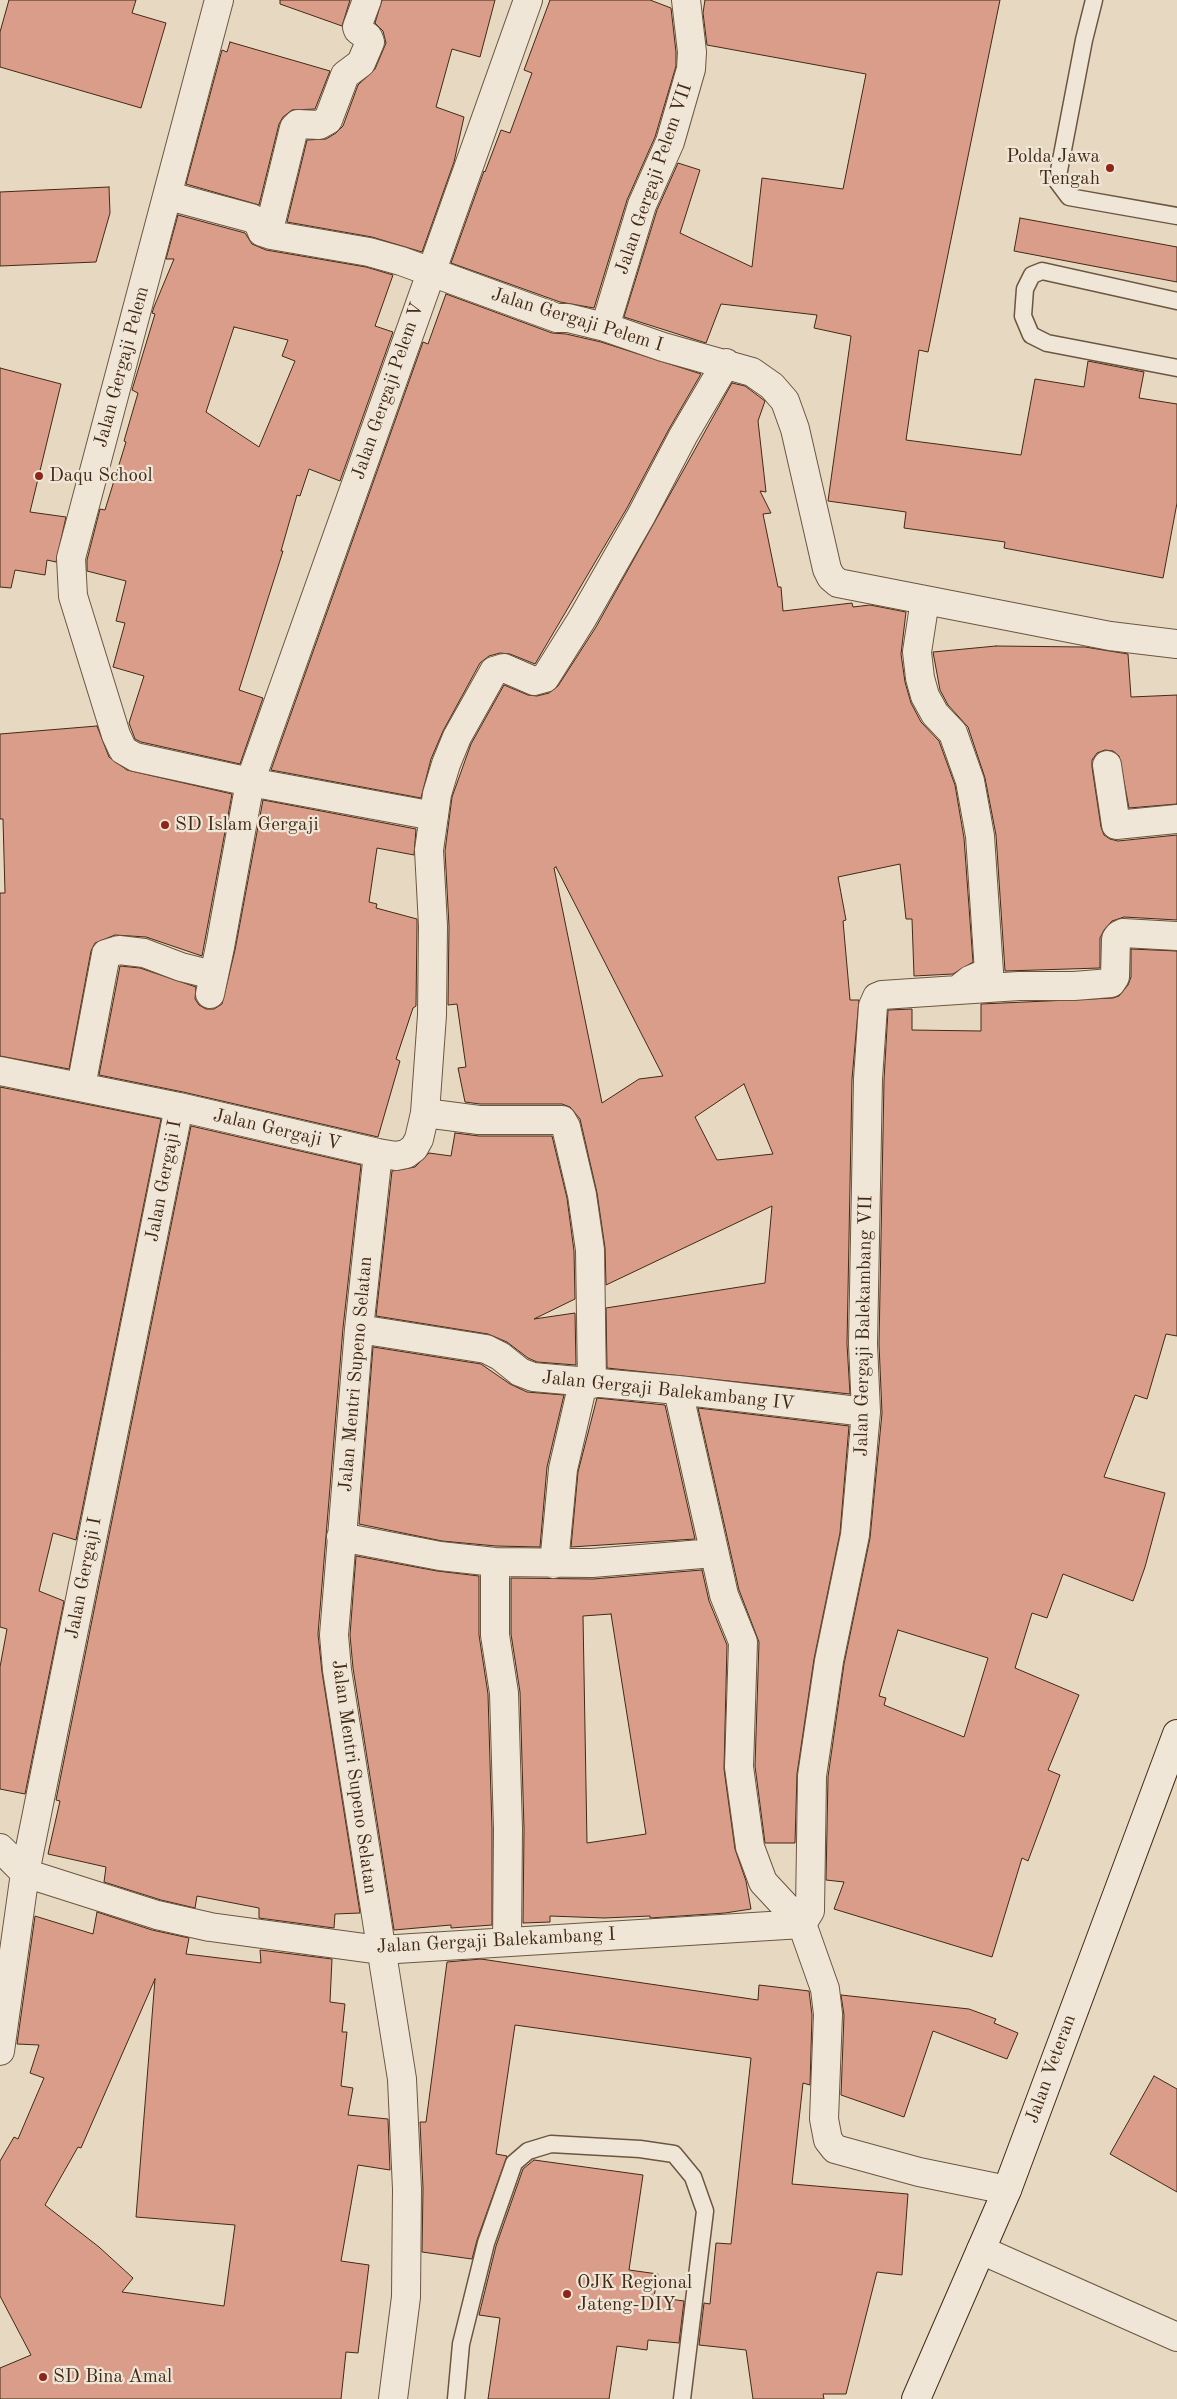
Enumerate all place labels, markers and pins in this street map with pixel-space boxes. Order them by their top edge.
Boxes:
place label: Polda Jawa Tengah [1006,146,1100,190]
marker: Polda Jawa Tengah [1104,162,1116,174]
place label: Daqu School [49,465,153,487]
marker: Daqu School [33,470,45,482]
place label: SD Islam Gergaji [175,814,319,836]
marker: SD Islam Gergaji [159,819,171,831]
place label: OJK Regional Jateng-DIY [577,2272,692,2316]
marker: OJK Regional Jateng-DIY [561,2288,573,2300]
place label: SD Bina Amal [53,2366,172,2388]
marker: SD Bina Amal [37,2371,49,2383]

